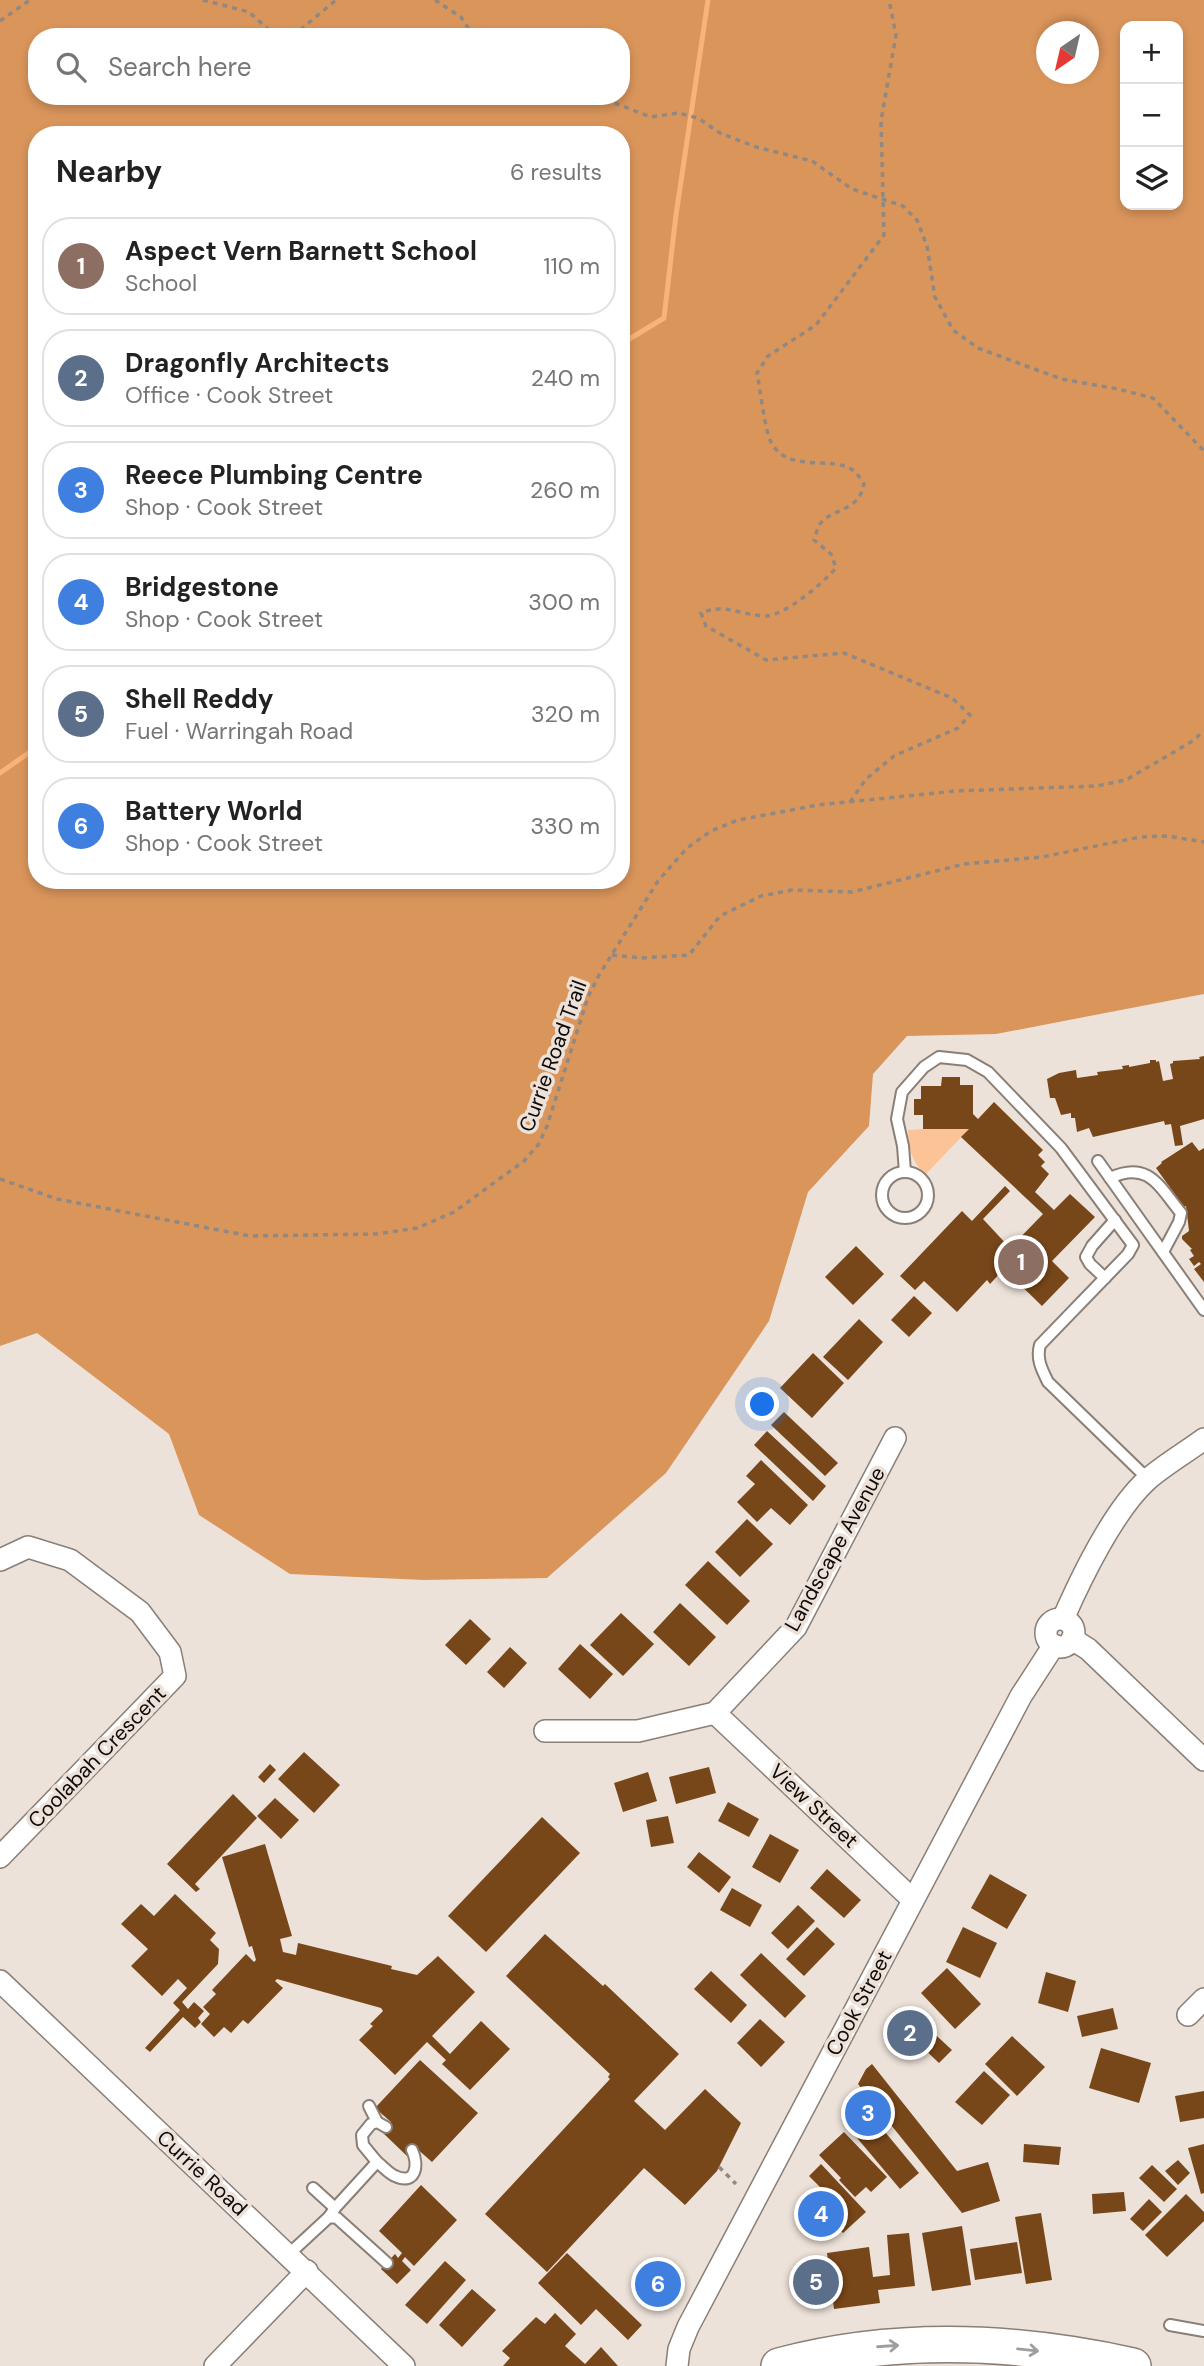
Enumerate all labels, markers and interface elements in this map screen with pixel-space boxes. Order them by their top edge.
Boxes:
north arrow [1036,21,1099,84]
map controls [1120,21,1183,210]
button: + [1120,21,1183,84]
search box [28,28,630,105]
icon: search [52,48,90,86]
text: Search here [108,50,251,84]
button: − [1120,84,1183,147]
button: layers [1120,147,1183,210]
text: Nearby [56,152,162,191]
text: 6 results [510,157,602,187]
text: Aspect Vern Barnett School [125,234,477,268]
text: 1 [77,251,85,281]
text: 110 m [543,251,600,281]
text: School [125,268,197,298]
text: Dragonfly Architects [125,346,390,380]
text: 2 [74,363,88,393]
text: 240 m [531,363,600,393]
text: Office · Cook Street [125,380,333,410]
text: Reece Plumbing Centre [125,458,423,492]
text: 3 [74,475,88,505]
text: 260 m [530,475,600,505]
text: Shop · Cook Street [125,492,323,522]
text: Bridgestone [125,570,279,604]
text: 4 [74,587,88,617]
text: 300 m [528,587,600,617]
text: Shop · Cook Street [125,604,323,634]
text: Shell Reddy [125,682,273,716]
text: 5 [74,699,88,729]
text: 320 m [531,699,600,729]
text: Fuel · Warringah Road [125,716,353,746]
text: Battery World [125,794,303,828]
text: 6 [74,811,88,841]
text: 330 m [530,811,600,841]
text: Shop · Cook Street [125,828,323,858]
street label: Currie Road Trail [513,976,593,1136]
pin: 1 [998,1236,1044,1288]
your location [745,1387,779,1421]
street label: Landscape Avenue [778,1462,892,1636]
street label: Coolabah Crescent [22,1680,172,1834]
street label: View Street [764,1758,864,1854]
street label: Cook Street [819,1945,899,2061]
pin: 2 [887,2007,933,2059]
pin: 3 [845,2087,891,2139]
street label: Currie Road [151,2124,253,2222]
pin: 4 [798,2188,844,2240]
pin: 5 [793,2256,839,2308]
pin: 6 [635,2258,681,2310]
one-way arrow [876,2339,899,2352]
one-way arrow [1016,2344,1039,2357]

